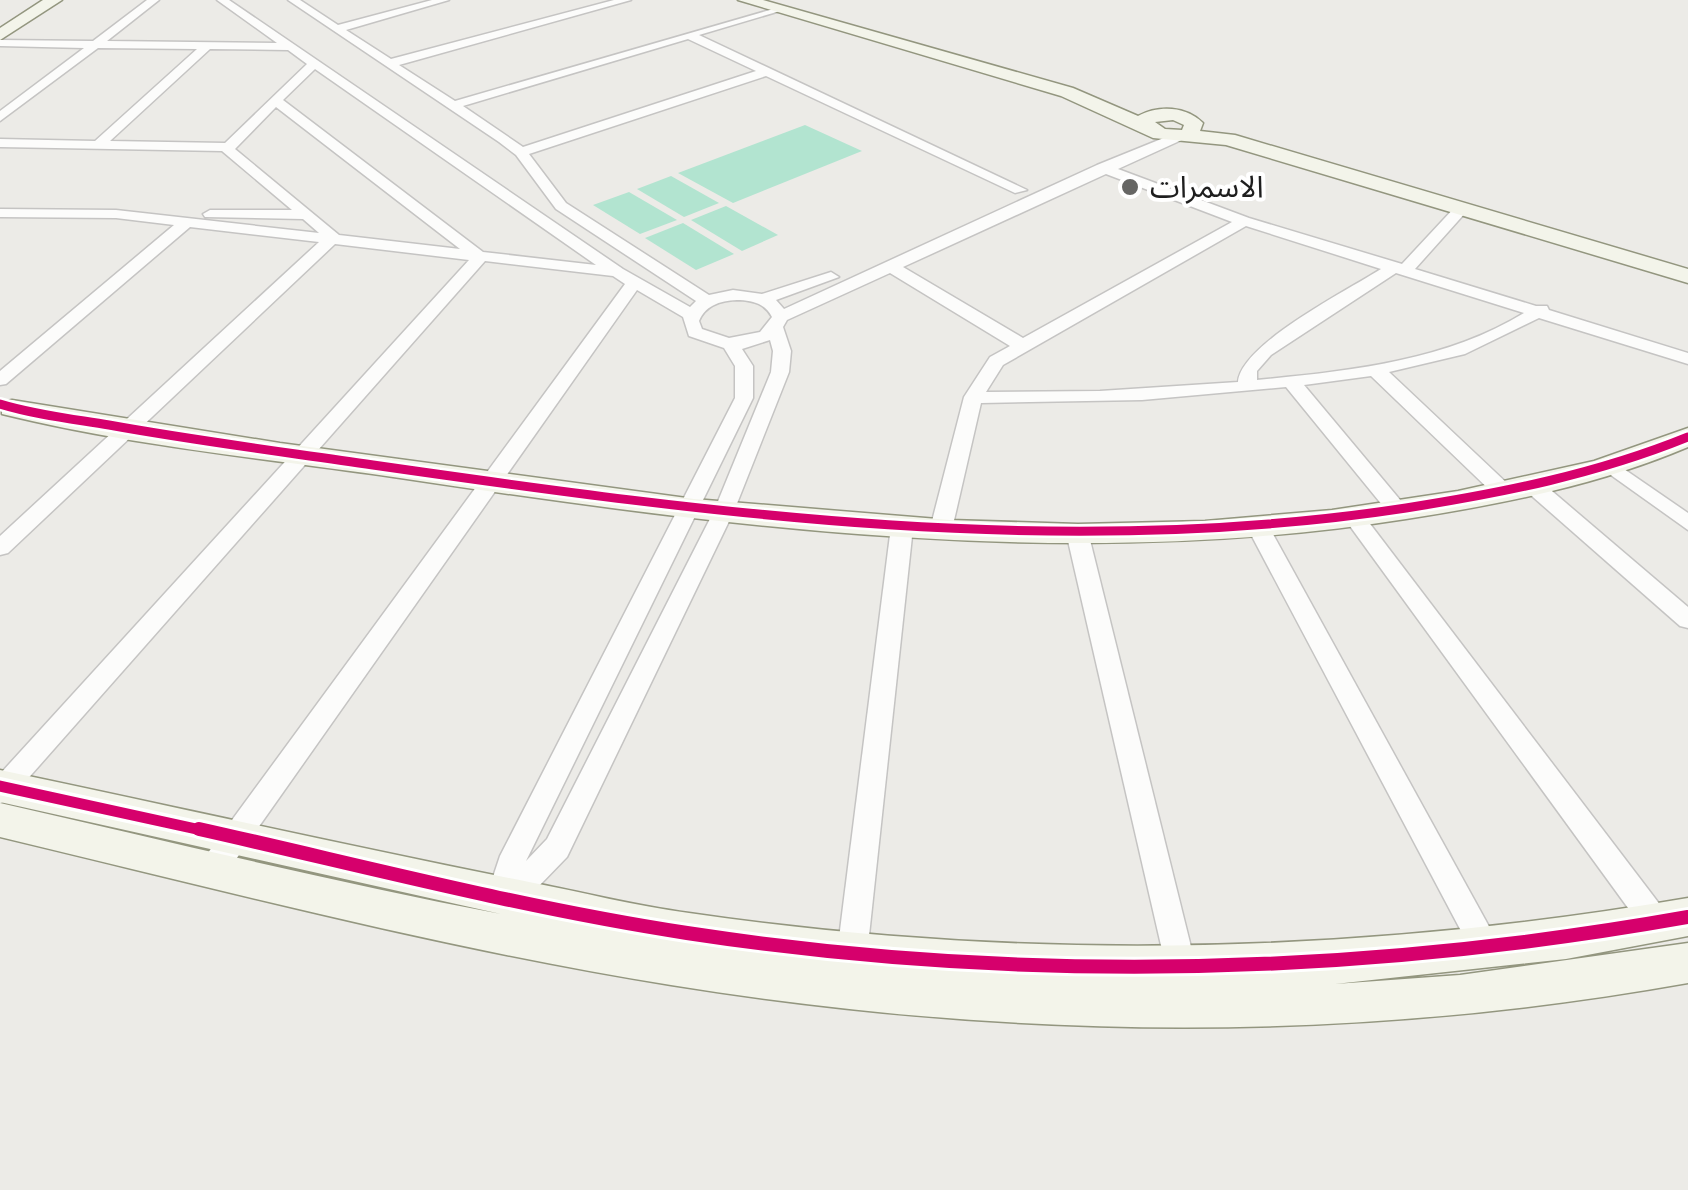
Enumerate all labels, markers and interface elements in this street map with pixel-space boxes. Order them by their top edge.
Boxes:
place label: الاسمرات [1150,166,1264,209]
marker: الاسمرات [1119,176,1141,198]

